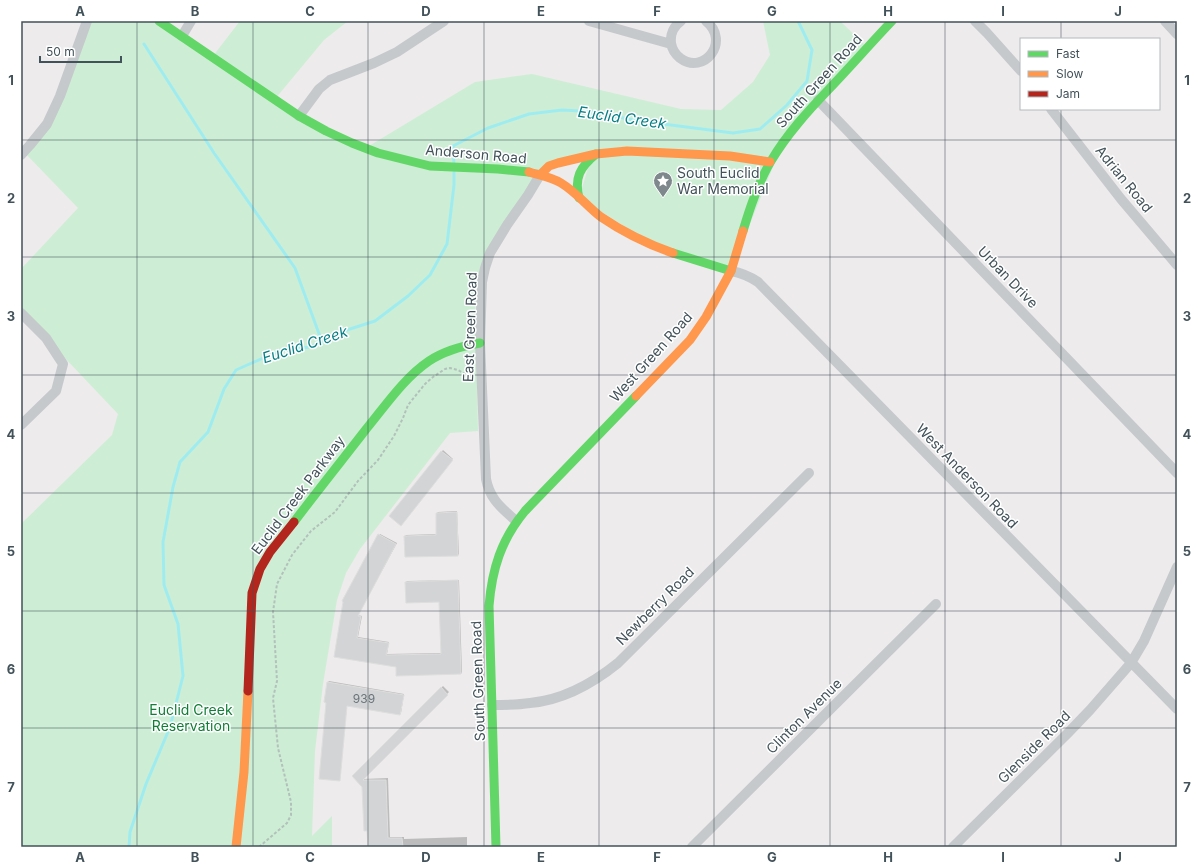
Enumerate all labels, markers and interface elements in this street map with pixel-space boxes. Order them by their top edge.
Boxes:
text: A [75,3,85,19]
text: B [191,3,200,19]
text: C [305,3,315,19]
text: D [421,3,431,19]
text: E [537,3,545,19]
text: F [653,3,661,19]
text: G [767,3,777,19]
text: H [883,3,893,19]
text: I [1001,3,1005,19]
text: J [1114,3,1122,19]
street label: South Green Road [772,30,865,131]
scale bar [40,38,121,64]
legend [1020,38,1160,110]
text: 50 m [46,44,75,59]
text: Fast [1056,46,1080,61]
text: Slow [1056,66,1084,81]
text: 1 [8,72,14,88]
text: 1 [1184,72,1190,88]
text: Jam [1056,86,1080,101]
water label: Euclid Creek [577,102,668,133]
street label: Anderson Road [425,141,527,166]
street label: Adrian Road [1092,142,1156,215]
place label: South Euclid War Memorial [677,164,769,197]
place icon: South Euclid War Memorial [652,170,674,198]
text: 2 [7,190,15,206]
text: 2 [1183,190,1191,206]
street label: Urban Drive [975,242,1042,311]
street label: East Green Road [459,272,480,382]
text: 3 [7,308,15,324]
street label: West Green Road [606,308,695,405]
text: 3 [1183,308,1191,324]
water label: Euclid Creek [260,322,351,367]
street label: West Anderson Road [913,420,1022,532]
text: 4 [7,426,16,442]
text: 4 [1183,426,1192,442]
street label: Euclid Creek Parkway [247,432,348,557]
text: 5 [7,543,15,559]
text: 5 [1183,543,1191,559]
street label: Newberry Road [612,563,697,648]
street label: South Green Road [467,621,488,741]
text: 6 [7,661,15,677]
text: 6 [1183,661,1191,677]
street label: Clinton Avenue [762,674,845,757]
house number: 939 [353,691,375,706]
park label: Euclid Creek Reservation [149,701,233,734]
street label: Glenside Road [994,707,1073,786]
text: 7 [7,779,15,795]
text: 7 [1183,779,1191,795]
text: A [75,849,85,865]
text: B [191,849,200,865]
text: C [305,849,315,865]
text: D [421,849,431,865]
text: E [537,849,545,865]
text: F [653,849,661,865]
text: G [767,849,777,865]
text: H [883,849,893,865]
text: I [1001,849,1005,865]
text: J [1114,849,1122,865]

